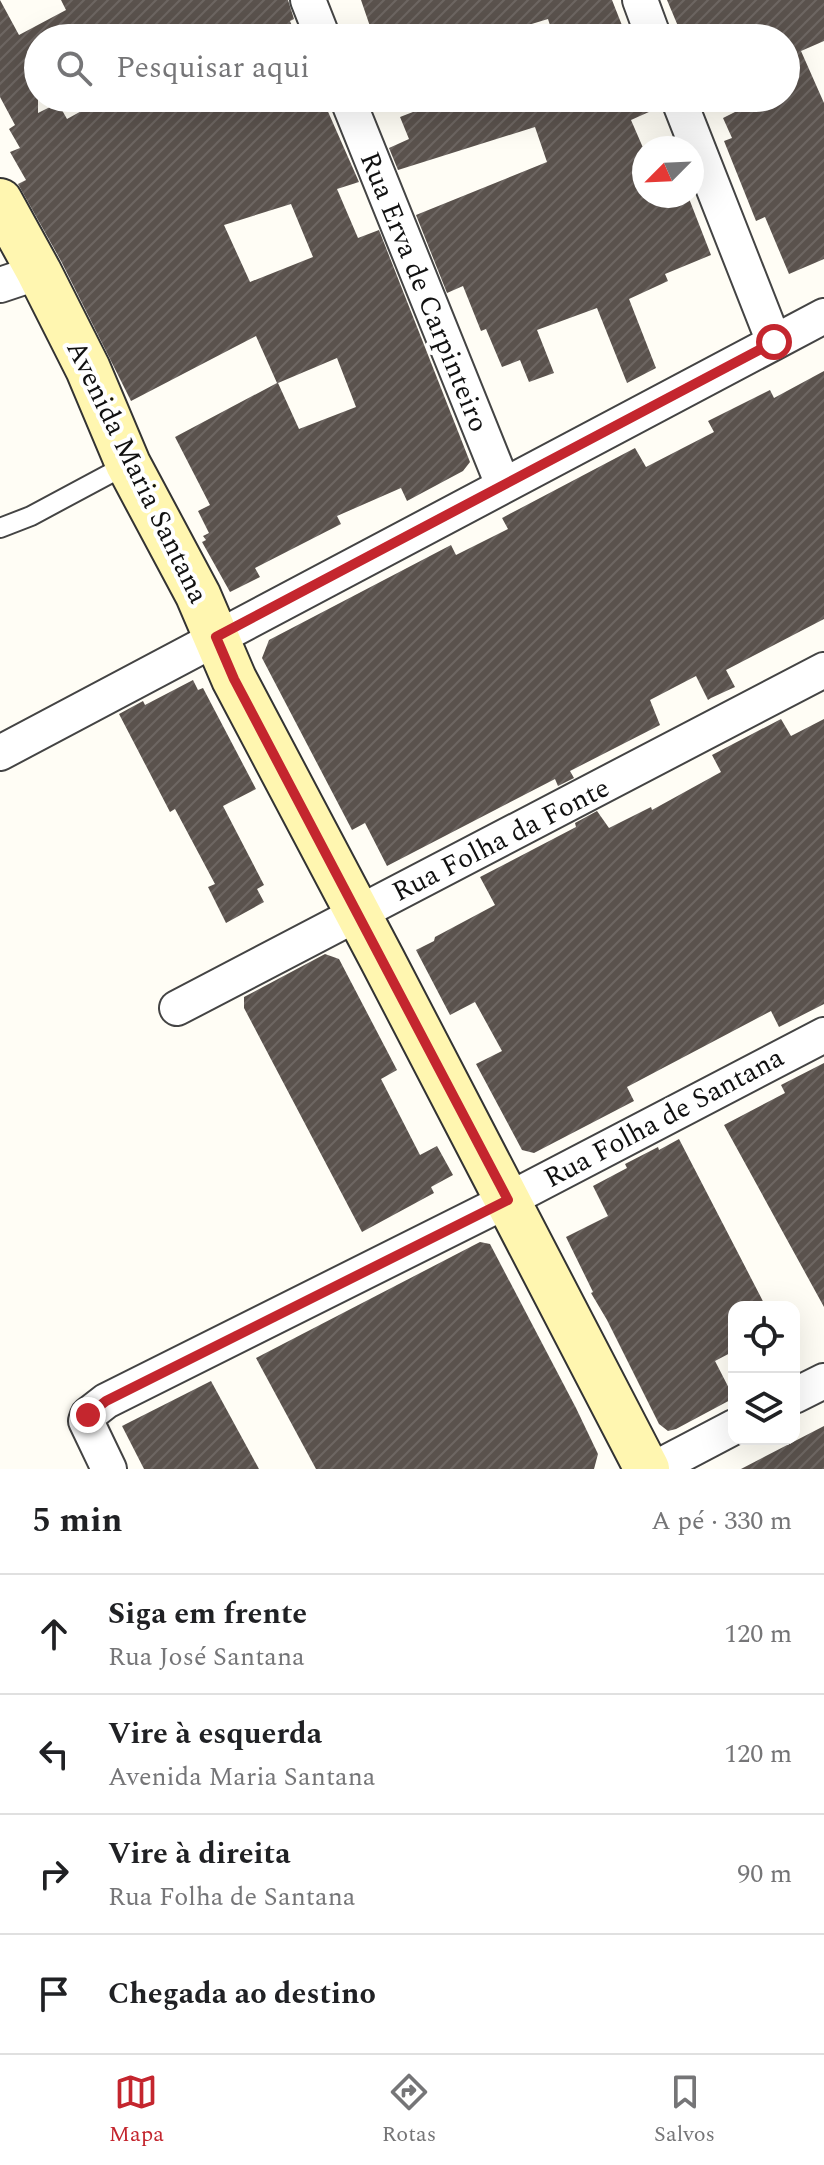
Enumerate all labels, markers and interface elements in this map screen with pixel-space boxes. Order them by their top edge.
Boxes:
search box [24,24,800,112]
text: Pesquisar aqui [116,45,310,91]
icon: search [52,46,96,90]
north arrow [632,136,704,208]
street label: Rua Erva de Carpinteiro [348,145,500,439]
route start [756,324,792,360]
street label: Avenida Maria Santana [55,333,220,611]
street label: Rua Folha da Fonte [385,767,617,913]
street label: Rua Folha de Santana [536,1036,792,1200]
map controls [728,1301,800,1445]
button: locate [728,1301,800,1373]
button: layers [728,1373,800,1445]
route end [70,1397,106,1433]
text: 5 min [32,1495,122,1547]
text: A pé · 330 m [651,1501,792,1541]
text: Siga em frente [108,1591,307,1637]
icon: ahead [32,1612,76,1656]
text: 120 m [724,1614,792,1654]
text: Rua José Santana [108,1637,305,1677]
text: Vire à esquerda [108,1711,322,1757]
icon: left [32,1732,76,1776]
text: 120 m [724,1734,792,1774]
text: Avenida Maria Santana [108,1757,376,1797]
text: Vire à direita [108,1831,291,1877]
icon: right [32,1852,76,1896]
text: 90 m [737,1854,792,1894]
text: Rua Folha de Santana [108,1877,356,1917]
text: Chegada ao destino [108,1971,376,2017]
icon: arrive [32,1972,76,2016]
tab: Mapa [109,2070,164,2151]
tab: Rotas [382,2070,436,2151]
tab: Salvos [654,2070,715,2151]

